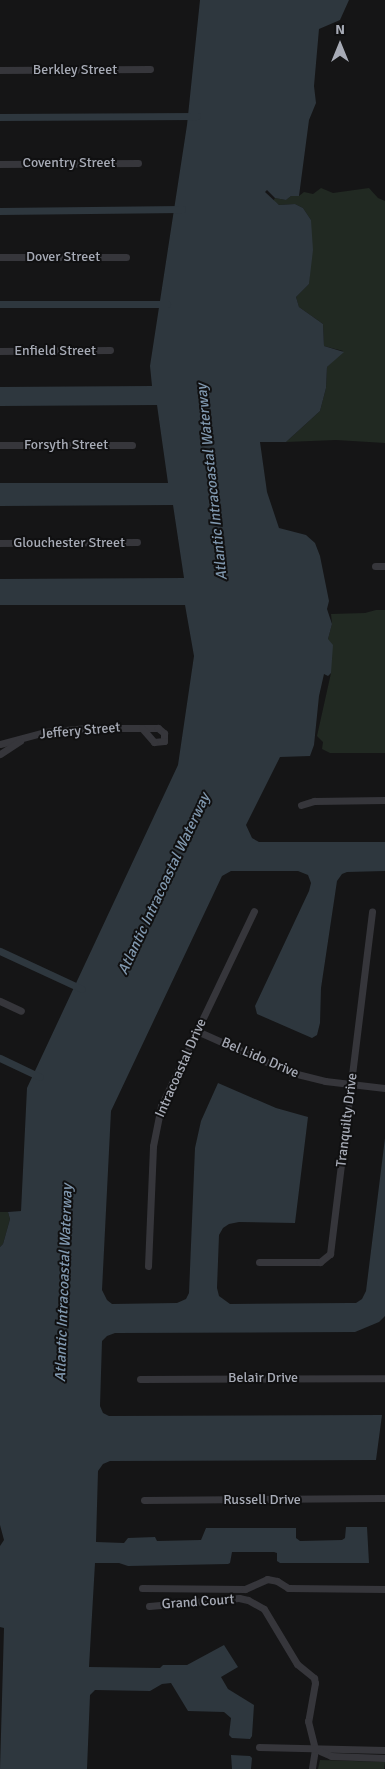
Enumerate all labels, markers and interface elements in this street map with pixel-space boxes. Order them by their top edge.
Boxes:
north arrow [315,20,365,70]
text: N [335,21,345,38]
street label: Berkley Street [33,62,117,78]
street label: Coventry Street [23,155,115,171]
street label: Dover Street [26,249,100,265]
street label: Enfield Street [14,343,96,359]
water label: Atlantic Intracoastal Waterway [193,383,231,581]
street label: Forsyth Street [24,437,108,453]
street label: Glouchester Street [13,535,125,551]
street label: Jeffery Street [39,719,121,743]
water label: Atlantic Intracoastal Waterway [114,791,214,977]
street label: Intracoastal Drive [152,1016,210,1120]
street label: Bel Lido Drive [219,1034,301,1082]
street label: Tranquilty Drive [333,1072,361,1168]
water label: Atlantic Intracoastal Waterway [52,1184,76,1382]
street label: Belair Drive [228,1370,298,1386]
street label: Russell Drive [223,1492,301,1508]
street label: Grand Court [161,1591,235,1613]

